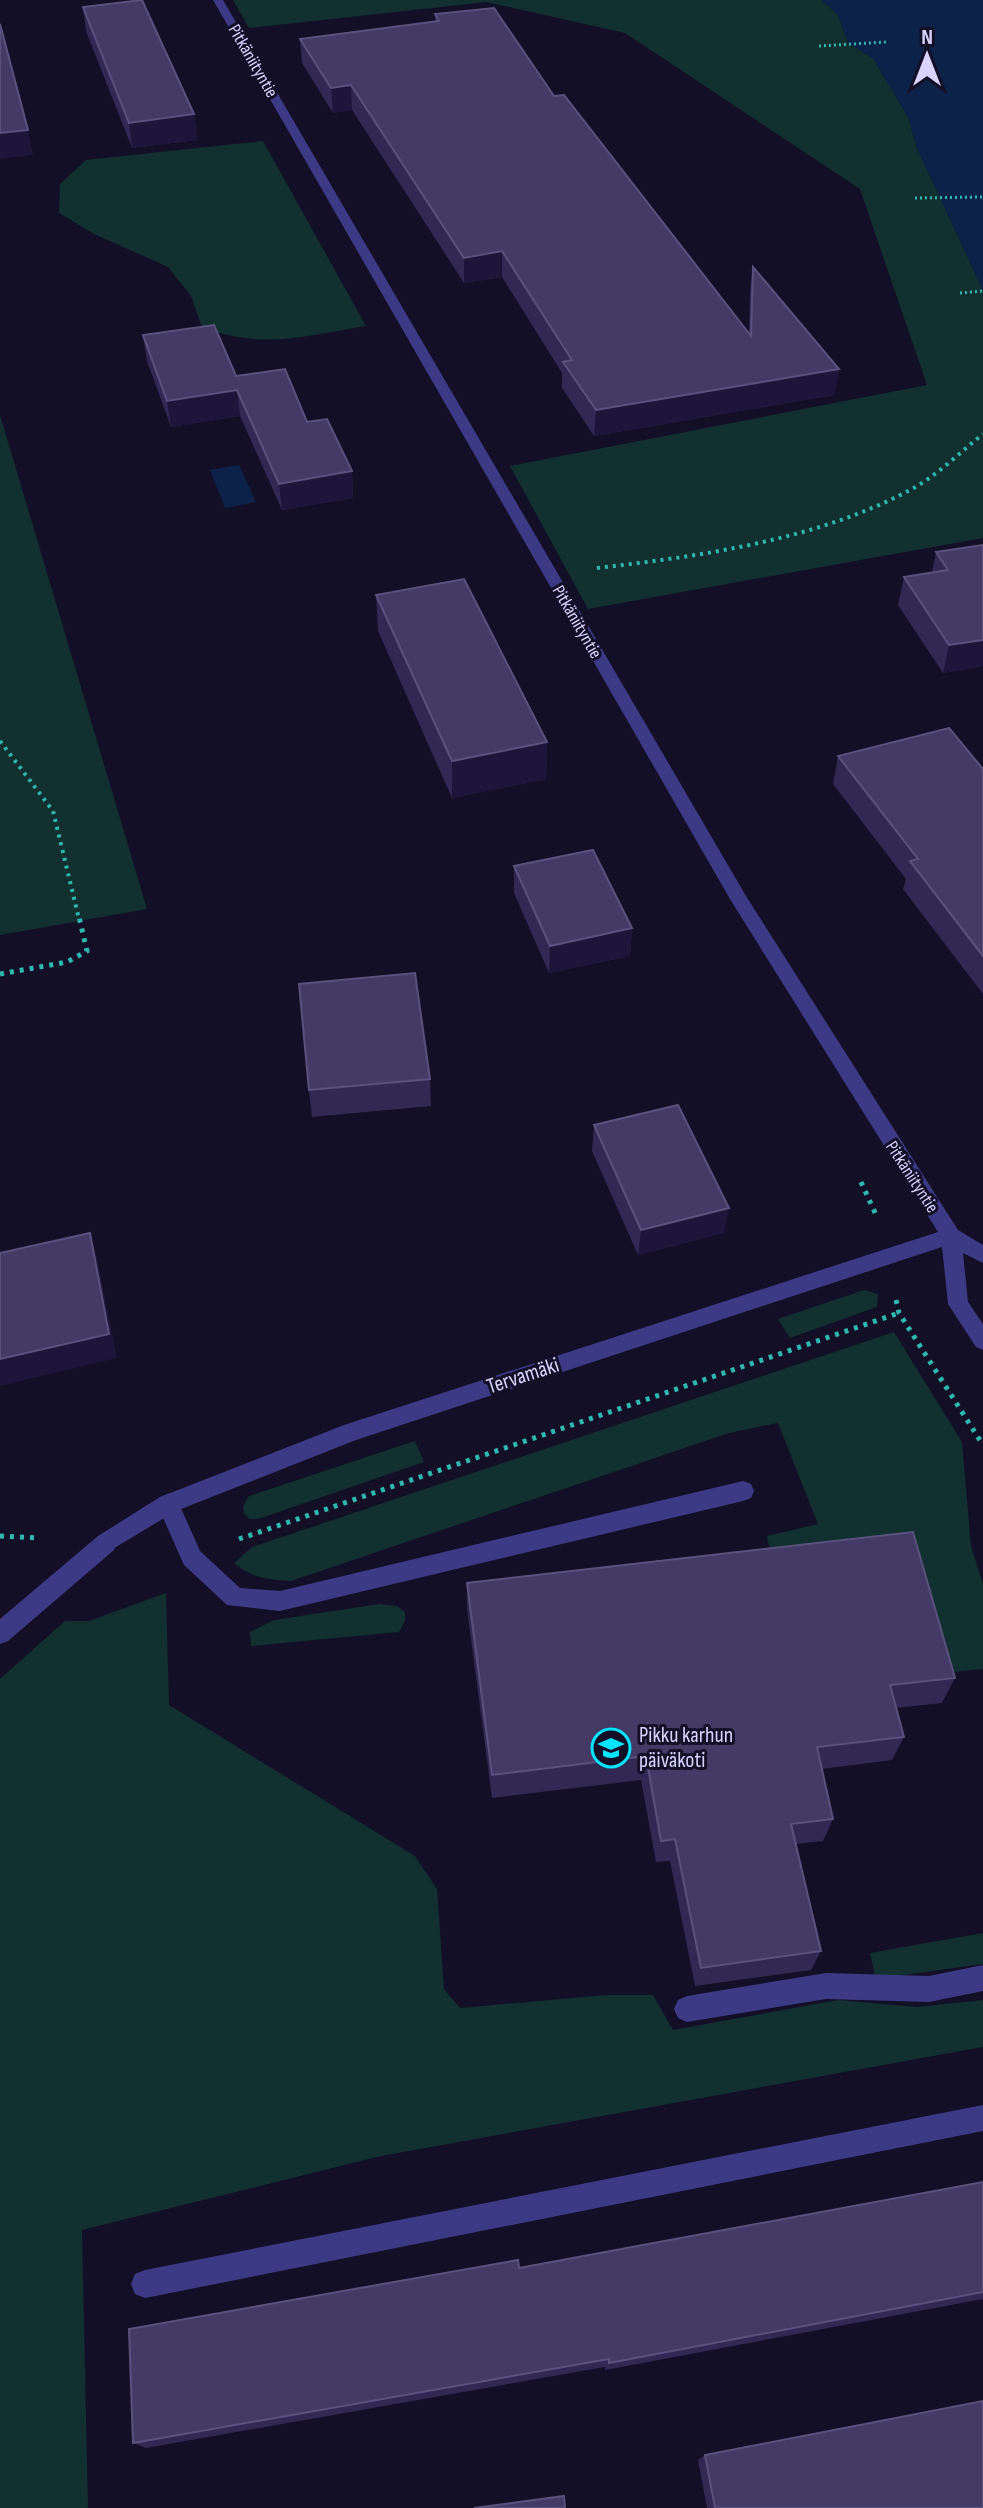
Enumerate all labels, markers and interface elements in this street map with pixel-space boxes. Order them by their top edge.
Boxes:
north arrow [887,16,967,96]
street label: Pitkäniityntie [224,21,282,101]
text: N [921,24,933,51]
street label: Pitkäniityntie [548,582,606,662]
street label: Pitkäniityntie [881,1137,943,1217]
street label: Tervamäki [483,1352,563,1400]
place label: Pikku karhun päiväkoti [639,1722,733,1774]
school or university icon: Pikku karhun päiväkoti [590,1727,632,1769]

